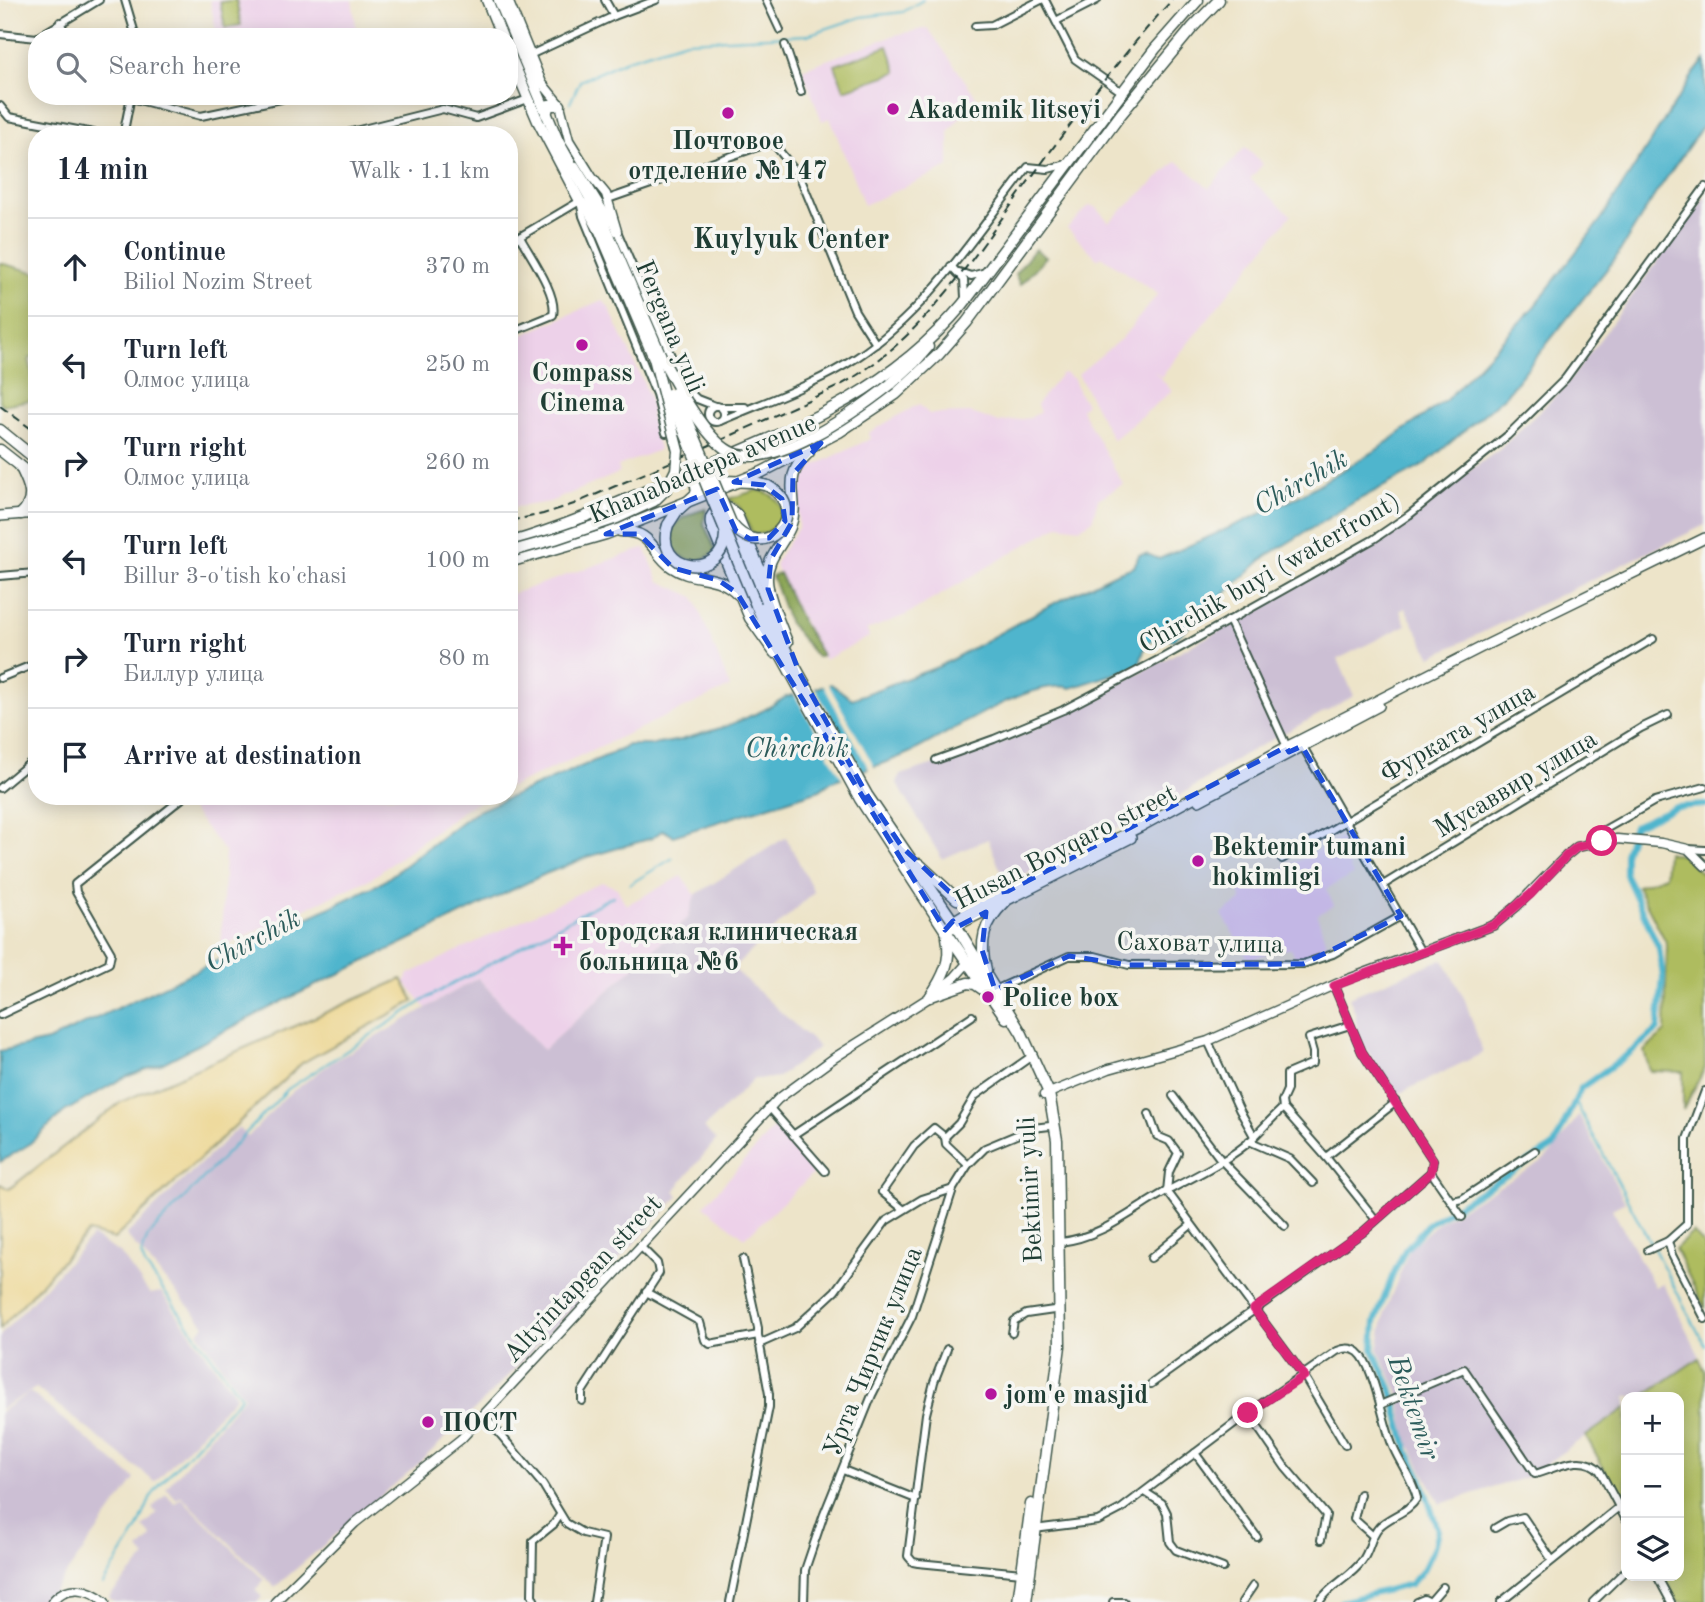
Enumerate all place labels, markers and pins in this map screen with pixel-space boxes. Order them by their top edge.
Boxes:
place label: Akademik litseyi [907,98,1101,124]
marker: Akademik litseyi [885,101,901,117]
marker: Почтовое отделение №147 [720,105,736,121]
place label: Почтовое отделение №147 [628,129,828,185]
marker: Compass Cinema [574,337,590,353]
place label: Compass Cinema [532,361,632,417]
place label: Bektemir tumani hokimligi [1212,835,1406,891]
marker: Bektemir tumani hokimligi [1190,853,1206,869]
place label: Городская клиническая больница №6 [579,920,858,976]
marker: Городская клиническая больница №6 [553,936,573,956]
place label: Police box [1002,986,1119,1012]
marker: Police box [980,989,996,1005]
place label: jom'e masjid [1003,1383,1148,1409]
marker: jom'e masjid [983,1386,999,1402]
place label: ПОСТ [442,1411,517,1437]
marker: ПОСТ [420,1414,436,1430]

